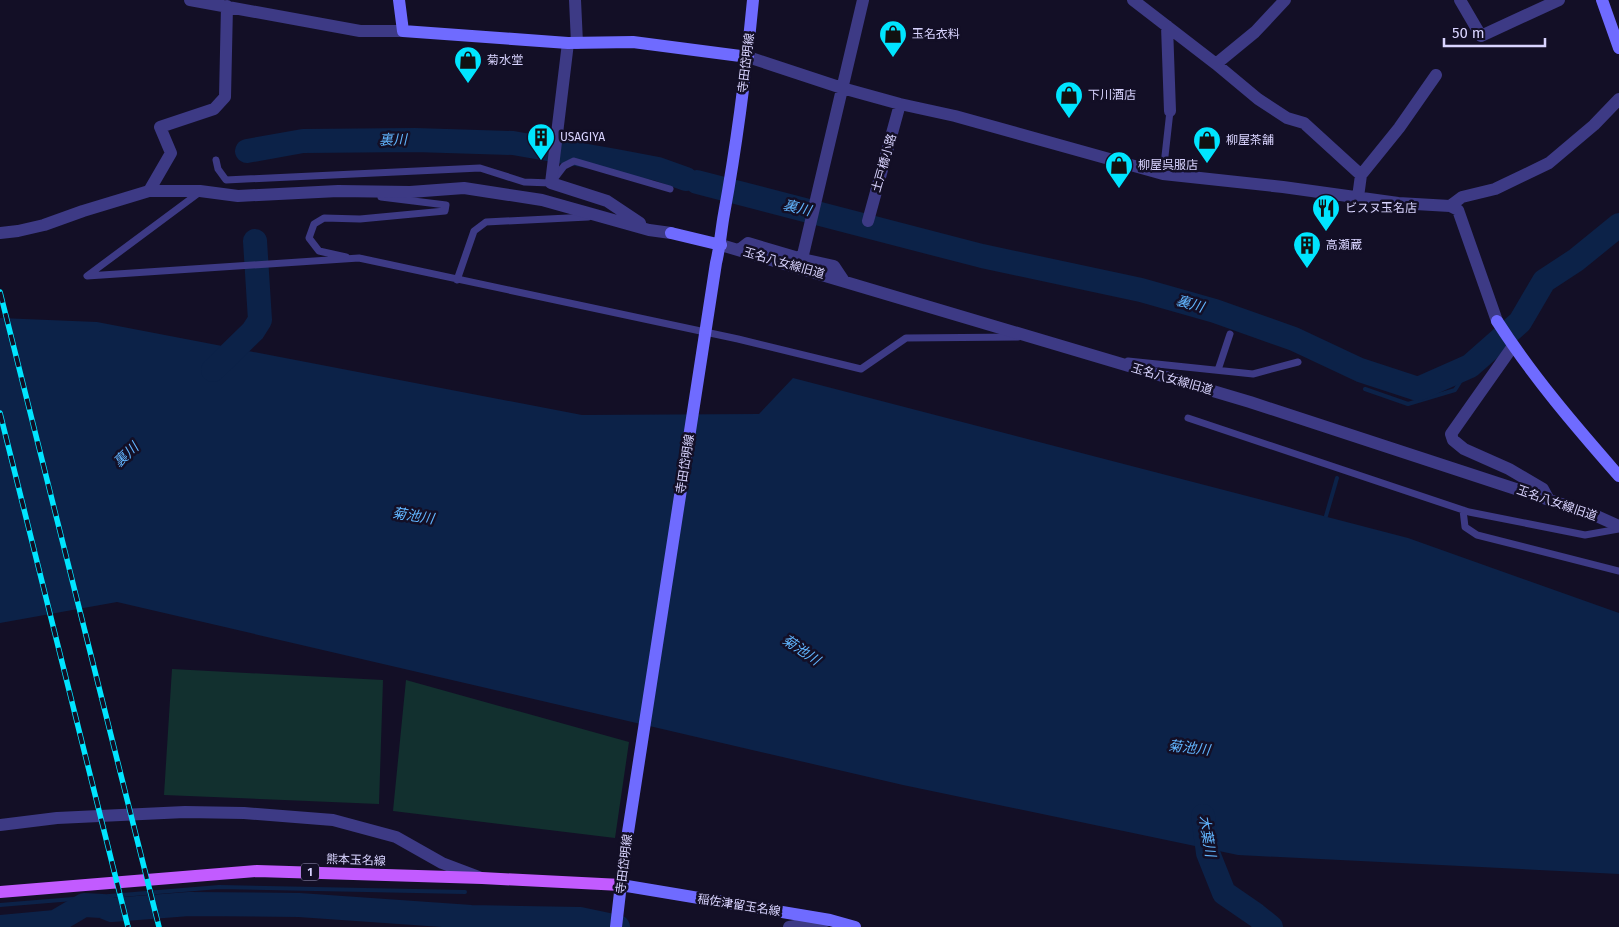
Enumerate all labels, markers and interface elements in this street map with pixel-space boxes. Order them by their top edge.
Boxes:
scale bar [1444,15,1545,47]
shop icon: 玉名衣料 [878,19,908,58]
text: 50 m [1452,24,1485,42]
place label: 玉名衣料 [912,27,960,41]
street label: 寺田岱明線 [735,32,757,94]
shop icon: 菊水堂 [453,45,483,84]
place label: 菊水堂 [487,53,523,67]
shop icon: 下川酒店 [1054,80,1084,119]
place label: 下川酒店 [1088,88,1136,102]
building icon: USAGIYA [526,122,556,161]
shop icon: 柳屋茶舗 [1192,125,1222,164]
place label: USAGIYA [560,130,605,144]
water label: 裏川 [379,131,409,149]
street label: 土戸橋小路 [869,132,899,194]
place label: 柳屋茶舗 [1226,133,1274,147]
shop icon: 柳屋呉服店 [1104,150,1134,189]
place label: 柳屋呉服店 [1138,158,1198,172]
restaurant icon: ビスヌ玉名店 [1311,193,1341,232]
water label: 裏川 [781,196,815,220]
place label: ビスヌ玉名店 [1345,201,1417,215]
building icon: 高瀬蔵 [1292,230,1322,269]
place label: 高瀬蔵 [1326,238,1362,252]
street label: 玉名八女線旧道 [742,245,826,281]
water label: 裏川 [1174,292,1208,317]
street label: 玉名八女線旧道 [1130,361,1214,397]
street label: 寺田岱明線 [673,433,697,495]
water label: 裏川 [110,438,143,471]
street label: 玉名八女線旧道 [1515,483,1599,523]
water label: 菊池川 [391,504,437,528]
water label: 菊池川 [779,631,825,670]
water label: 菊池川 [1167,737,1213,759]
water label: 木葉川 [1195,814,1219,860]
street label: 寺田岱明線 [613,833,635,895]
street label: 熊本玉名線 [326,852,386,868]
road number: 1 [301,864,319,880]
street label: 稲佐津留玉名線 [696,892,782,918]

